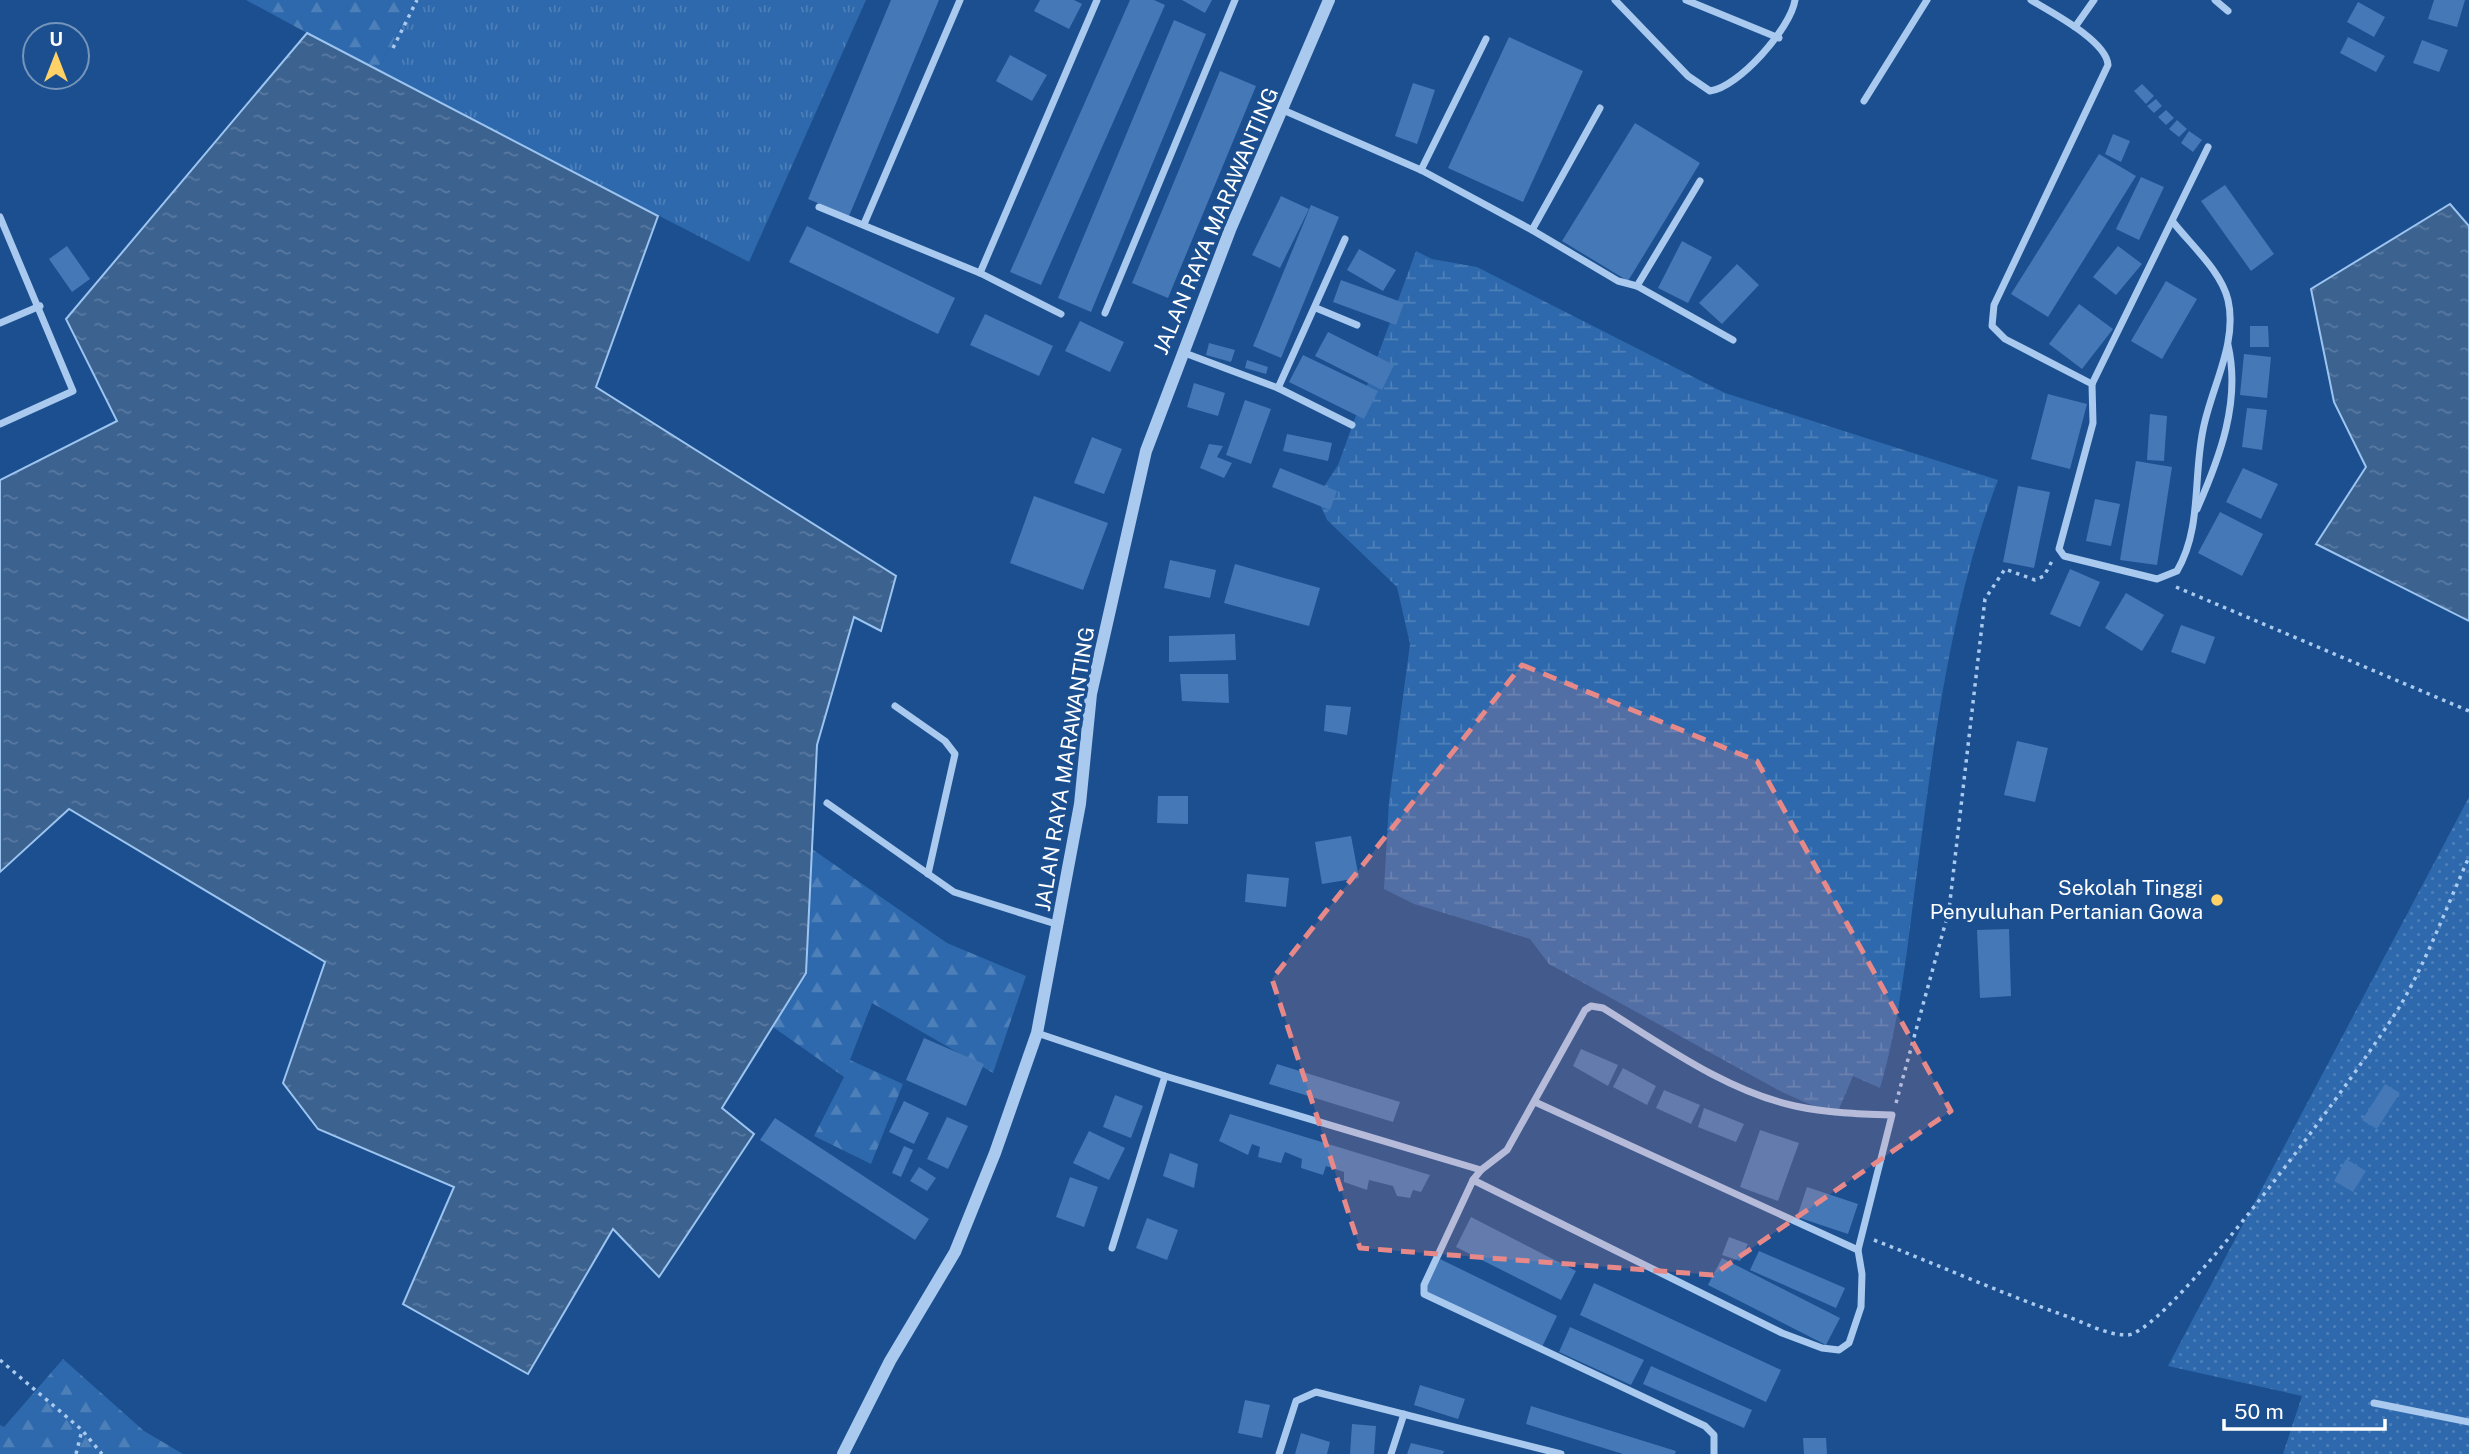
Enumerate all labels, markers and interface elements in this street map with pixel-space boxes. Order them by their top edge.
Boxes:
north arrow [21,21,91,91]
text: U [49,28,63,50]
street label: JALAN RAYA MARAWANTING [1148,84,1283,358]
street label: JALAN RAYA MARAWANTING [1030,625,1099,913]
place label: Sekolah Tinggi Penyuluhan Pertanian Gowa [1930,875,2203,924]
marker: Sekolah Tinggi Penyuluhan Pertanian Gowa [2209,892,2225,908]
scale bar [2224,1388,2385,1432]
text: 50 m [2234,1399,2284,1424]

